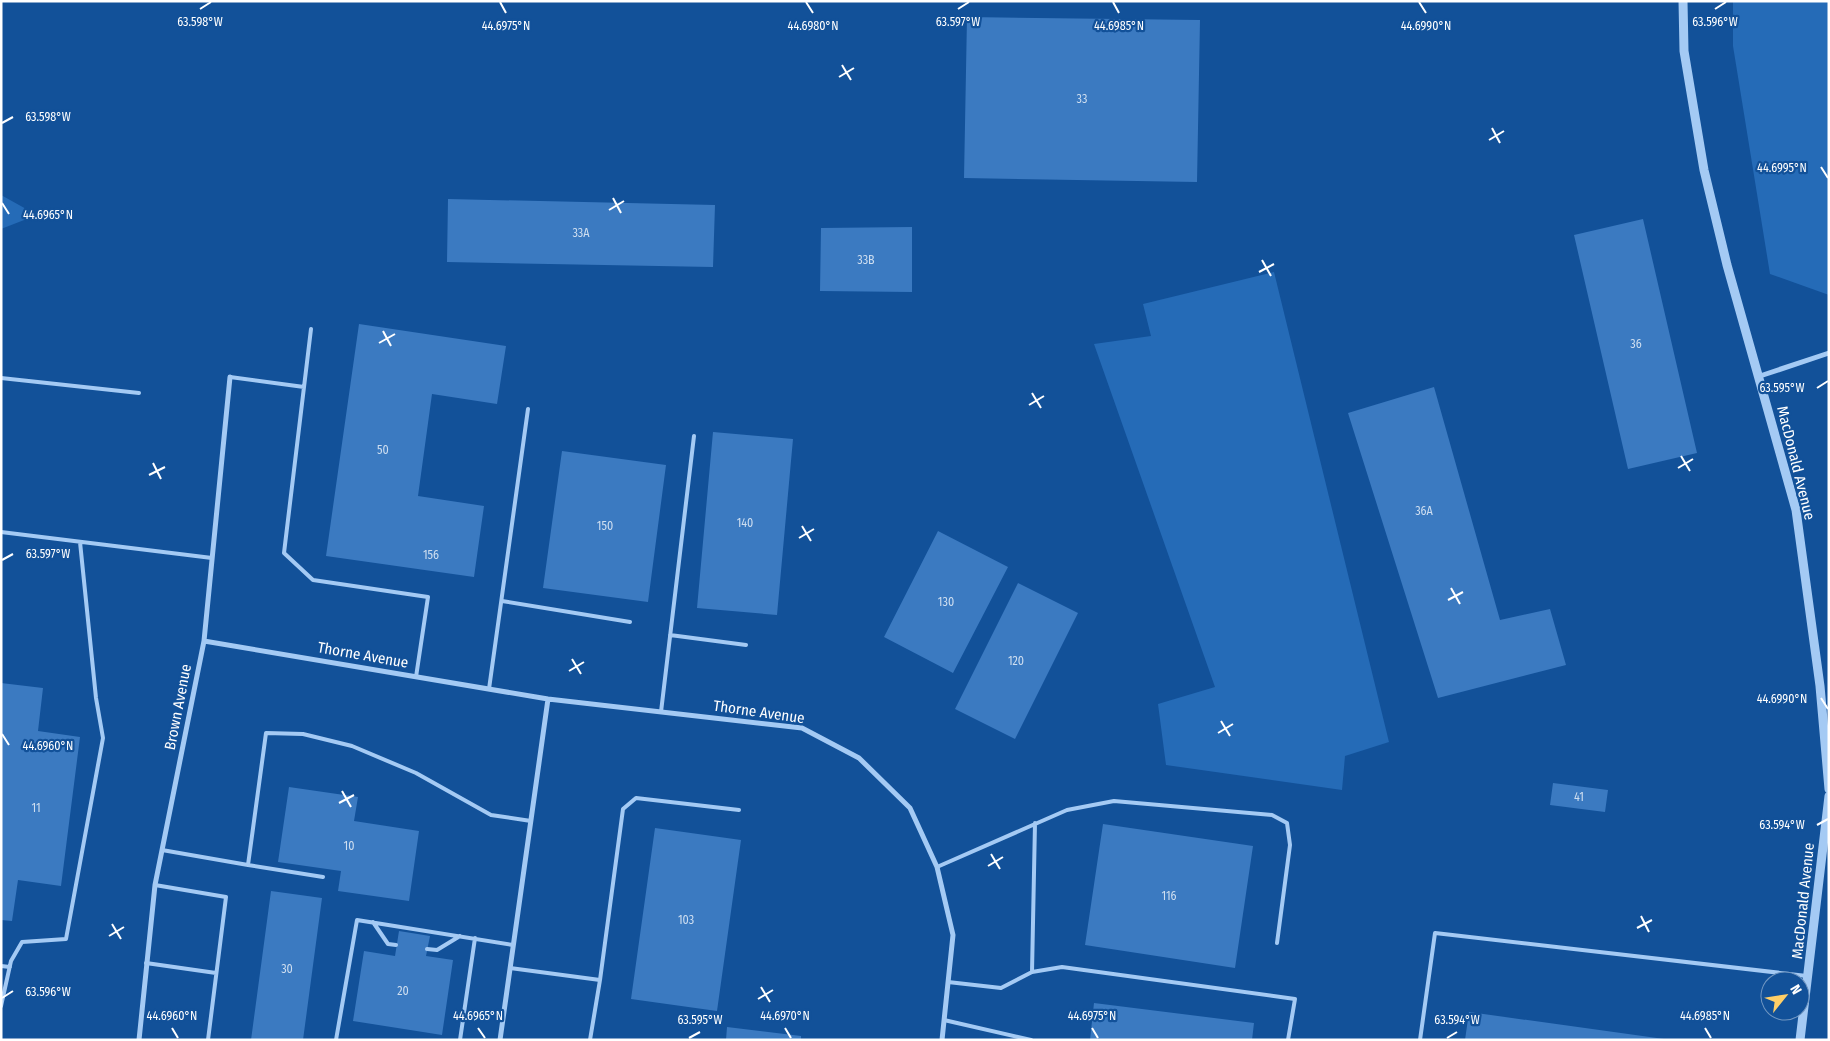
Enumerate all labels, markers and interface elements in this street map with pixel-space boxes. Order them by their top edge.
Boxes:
text: 63.598°W [177,15,223,29]
text: 63.597°W [936,15,980,29]
text: 63.596°W [1692,15,1738,29]
text: 44.6975°N [482,19,530,33]
text: 44.6980°N [788,19,838,33]
text: 44.6985°N [1094,19,1144,33]
text: 44.6990°N [1401,19,1451,33]
house number: 33 [1077,92,1087,106]
text: 63.598°W [25,110,71,124]
text: 44.6995°N [1757,161,1807,175]
text: 44.6965°N [23,208,73,222]
house number: 33A [572,226,590,240]
house number: 33B [857,253,875,267]
house number: 36 [1630,337,1642,351]
text: 63.595°W [1759,381,1805,395]
street label: MacDonald Avenue [1773,404,1819,522]
house number: 50 [377,443,389,457]
house number: 36A [1415,504,1434,518]
house number: 140 [737,516,753,530]
house number: 150 [597,519,613,533]
text: 63.597°W [26,547,70,561]
house number: 156 [423,548,439,562]
house number: 130 [938,595,954,609]
street label: Thorne Avenue [316,638,410,672]
house number: 120 [1008,654,1024,668]
street label: Brown Avenue [161,662,195,752]
text: 44.6990°N [1757,692,1807,706]
street label: Thorne Avenue [712,697,806,727]
text: 44.6960°N [23,739,73,753]
house number: 41 [1574,790,1584,804]
house number: 11 [31,801,41,815]
text: 63.594°W [1759,818,1805,832]
house number: 10 [344,839,354,853]
street label: MacDonald Avenue [1788,842,1818,960]
house number: 116 [1161,889,1177,903]
house number: 103 [678,913,694,927]
house number: 30 [281,962,293,976]
north arrow [1760,971,1810,1021]
text: N [1786,982,1805,998]
house number: 20 [397,984,409,998]
text: 63.596°W [25,985,71,999]
text: 44.6960°N [147,1009,197,1023]
text: 44.6965°N [453,1009,503,1023]
text: 44.6970°N [760,1009,810,1023]
text: 44.6975°N [1068,1009,1116,1023]
text: 44.6985°N [1680,1009,1730,1023]
text: 63.595°W [677,1013,723,1027]
text: 63.594°W [1434,1013,1480,1027]

